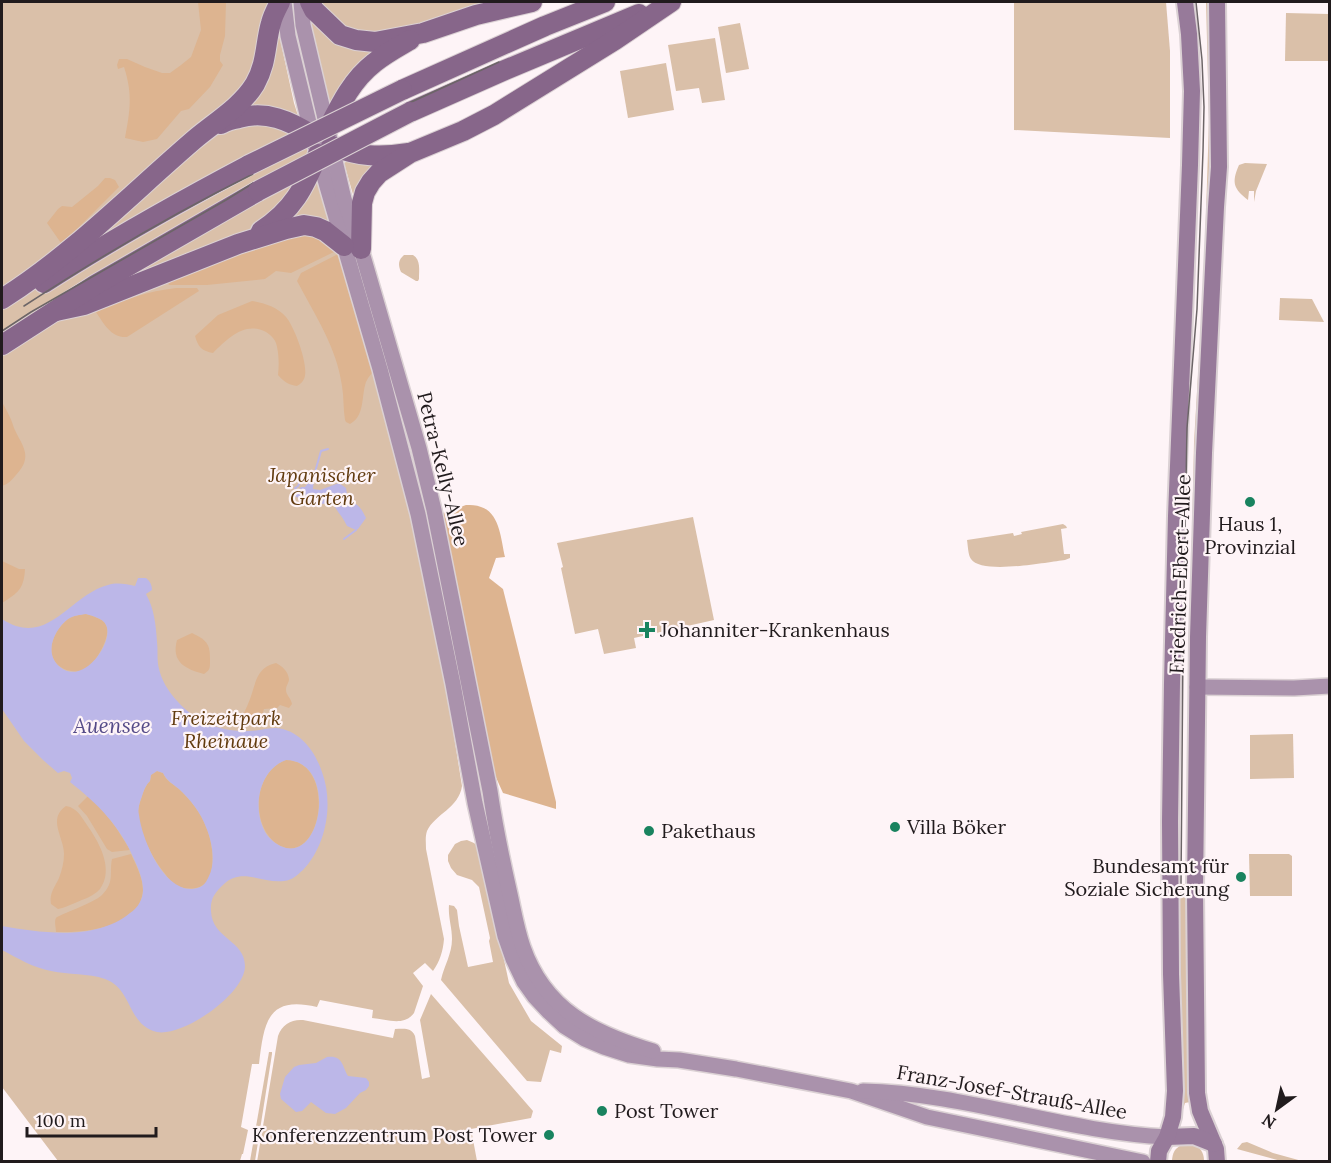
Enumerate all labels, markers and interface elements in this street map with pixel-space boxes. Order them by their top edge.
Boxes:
street label: Petra-Kelly-Allee [412,389,475,549]
park label: Japanischer Garten [267,462,376,510]
street label: Friedrich-Ebert-Allee [1164,473,1195,674]
marker: Haus 1, Provinzial [1243,495,1257,509]
place label: Haus 1, Provinzial [1204,511,1296,559]
place label: Johanniter-Krankenhaus [659,617,890,642]
marker: Johanniter-Krankenhaus [638,621,656,639]
park label: Freizeitpark Rheinaue [171,705,281,753]
water label: Auensee [72,712,151,739]
place label: Villa Böker [906,814,1006,839]
place label: Pakethaus [661,818,756,843]
marker: Villa Böker [888,820,902,834]
marker: Pakethaus [642,824,656,838]
place label: Bundesamt für Soziale Sicherung [1064,853,1230,901]
marker: Bundesamt für Soziale Sicherung [1234,870,1248,884]
street label: Franz-Josef-Strauß-Allee [895,1059,1129,1124]
north arrow [1247,1079,1307,1139]
place label: Post Tower [614,1098,719,1123]
scale bar [27,1100,156,1138]
marker: Post Tower [595,1104,609,1118]
text: 100 m [36,1109,86,1132]
text: N [1258,1110,1279,1133]
place label: Konferenzzentrum Post Tower [252,1122,537,1147]
marker: Konferenzzentrum Post Tower [542,1128,556,1142]

